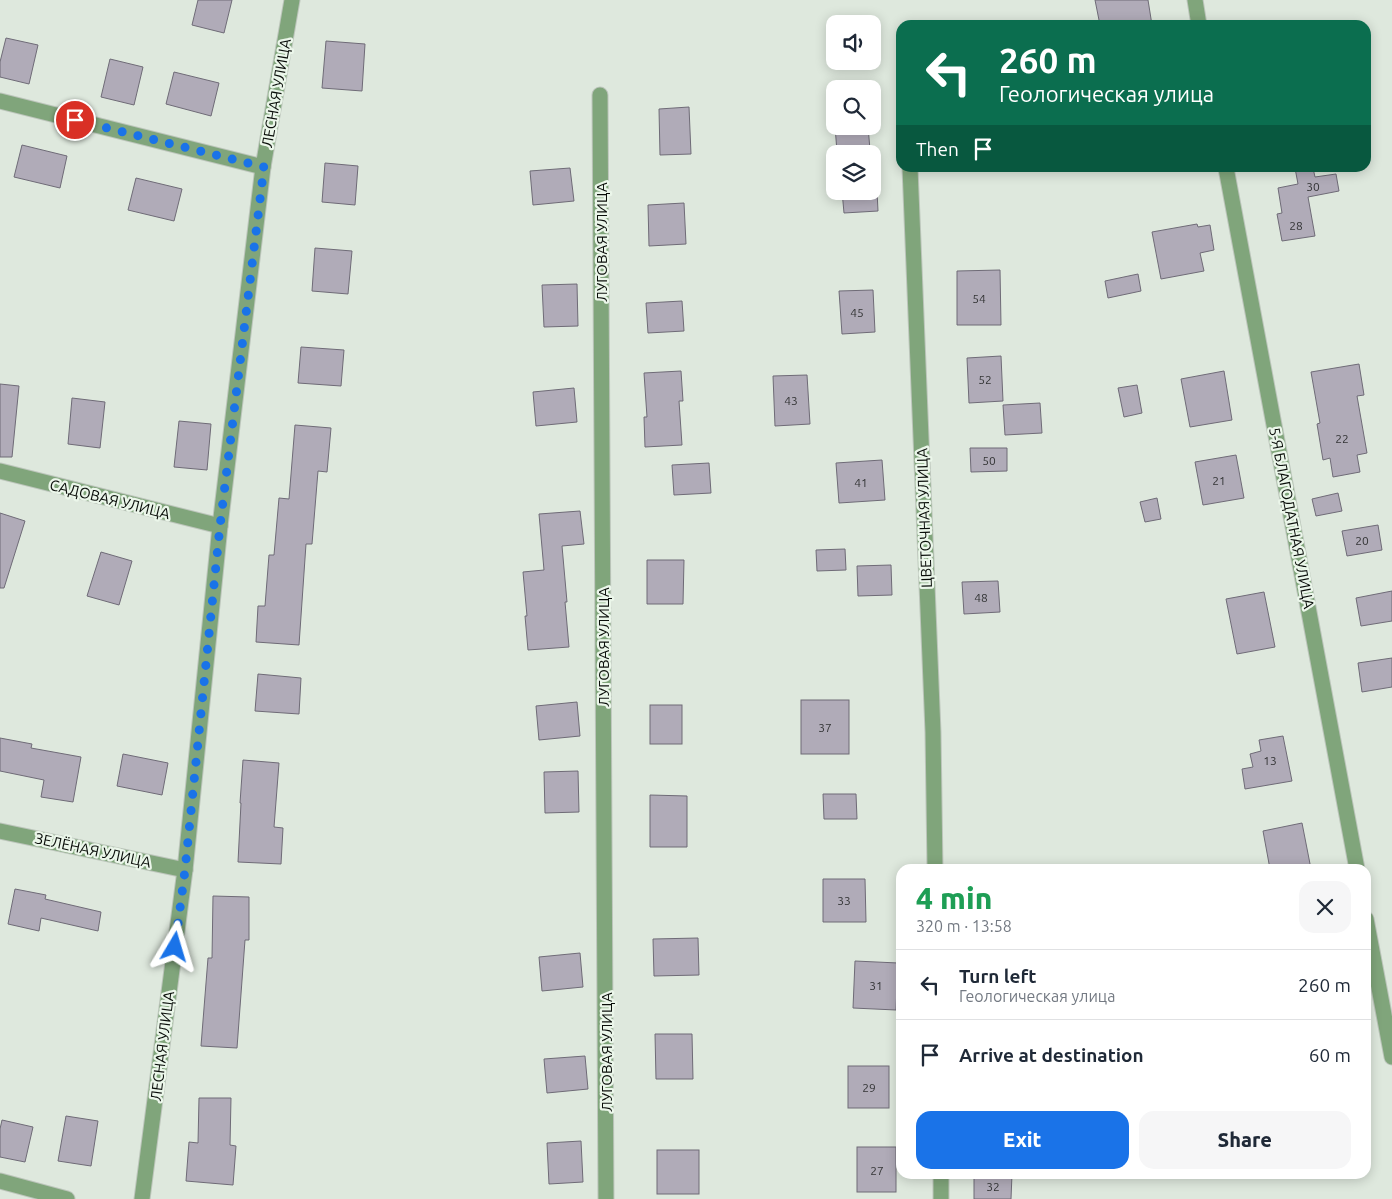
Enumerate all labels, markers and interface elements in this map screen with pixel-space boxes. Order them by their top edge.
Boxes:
map controls [826,15,881,200]
button: sound [826,15,881,70]
street label: ЛЕСНАЯ УЛИЦА [258,37,294,149]
icon: left [916,40,981,105]
text: 260 m [999,40,1097,80]
button: search [826,80,881,135]
text: Геологическая улица [999,81,1214,106]
pin [54,99,96,141]
icon: arrive [61,106,89,134]
icon: arrive [969,135,997,163]
text: Then [916,138,959,160]
button: layers [826,145,881,200]
house number: 30 [1306,180,1320,193]
street label: ЛУГОВАЯ УЛИЦА [593,182,610,302]
house number: 28 [1289,219,1303,232]
house number: 54 [972,292,986,305]
house number: 45 [850,306,864,319]
house number: 52 [978,373,992,386]
house number: 43 [784,394,798,407]
street label: 5-Я БЛАГОДАТНАЯ УЛИЦА [1266,426,1318,610]
house number: 22 [1335,432,1349,445]
street label: ЦВЕТОЧНАЯ УЛИЦА [913,447,935,588]
house number: 50 [982,454,996,467]
house number: 21 [1212,474,1226,487]
street label: САДОВАЯ УЛИЦА [48,476,172,522]
house number: 41 [854,476,868,489]
house number: 20 [1355,534,1369,547]
street label: ЛУГОВАЯ УЛИЦА [595,587,612,707]
house number: 48 [974,591,988,604]
house number: 37 [818,721,832,734]
house number: 13 [1263,754,1277,767]
street label: ЗЕЛЁНАЯ УЛИЦА [33,829,153,871]
text: 4 min [916,881,992,915]
button: close [1299,881,1351,933]
house number: 33 [837,894,851,907]
text: 320 m · 13:58 [916,917,1012,935]
position arrow [148,920,200,972]
text: Turn left [959,965,1037,987]
icon: left [916,971,944,999]
text: 260 m [1298,974,1351,996]
house number: 31 [869,979,883,992]
text: Геологическая улица [959,987,1115,1005]
street label: ЛЕСНАЯ УЛИЦА [147,990,177,1102]
street label: ЛУГОВАЯ УЛИЦА [598,992,615,1112]
icon: arrive [916,1041,944,1069]
text: Arrive at destination [959,1044,1144,1066]
text: 60 m [1309,1044,1351,1066]
house number: 29 [862,1081,876,1094]
button: Exit [916,1111,1129,1169]
button: Share [1139,1111,1351,1169]
house number: 27 [870,1164,884,1177]
house number: 32 [986,1180,1000,1193]

